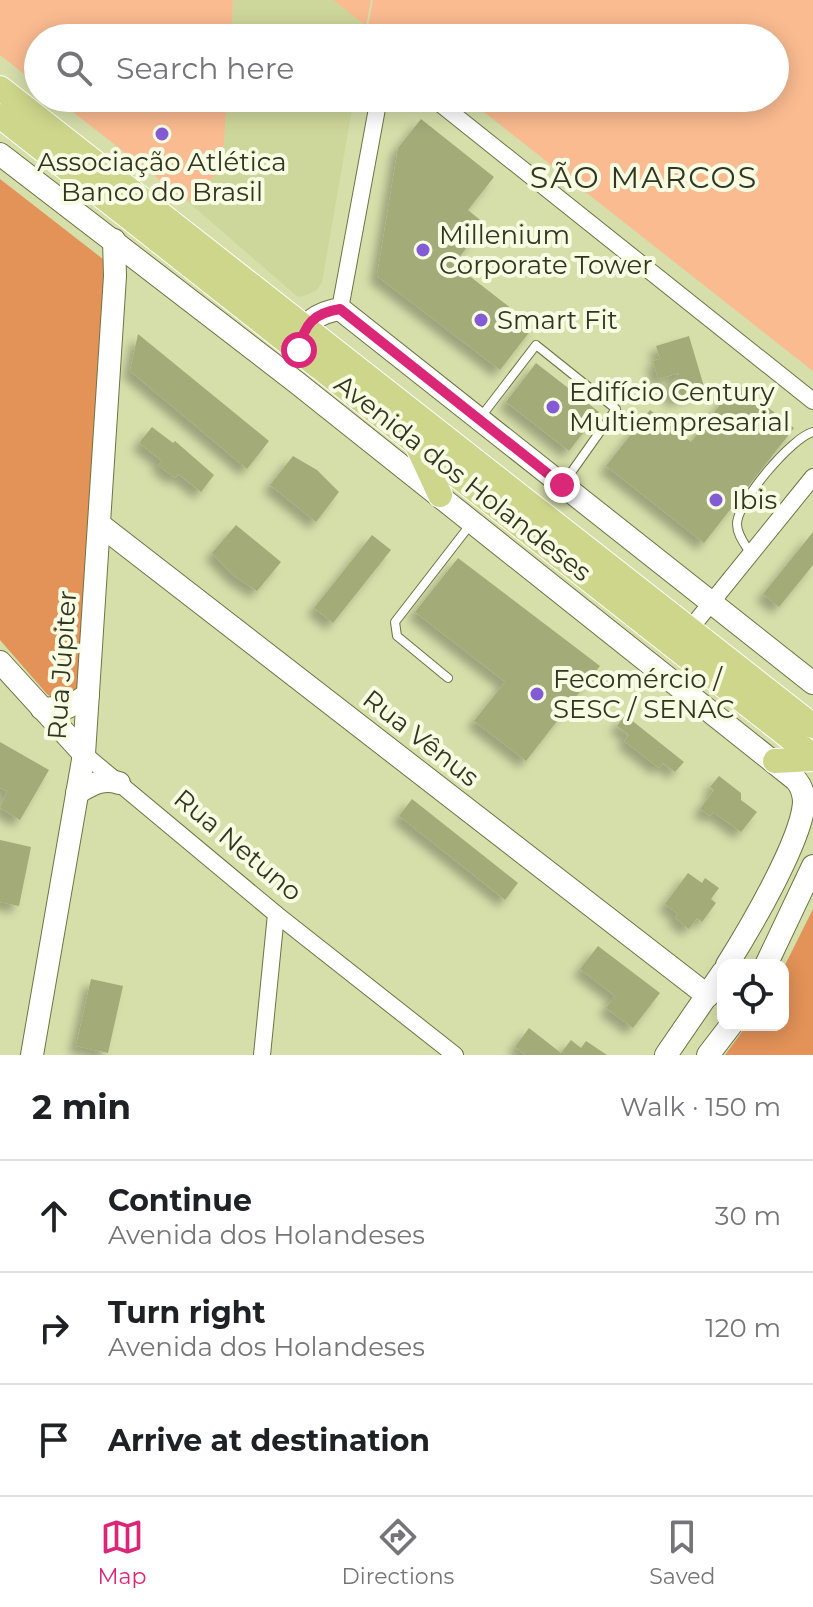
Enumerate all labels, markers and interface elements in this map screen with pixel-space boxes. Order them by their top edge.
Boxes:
search box [24,24,789,112]
icon: search [52,46,96,90]
text: Search here [116,50,294,87]
marker: Associação Atlética Banco do Brasil [153,125,171,143]
place label: Associação Atlética Banco do Brasil [37,146,287,208]
district label: SÃO MARCOS [530,159,758,196]
place label: Millenium Corporate Tower [439,219,653,281]
marker: Millenium Corporate Tower [414,241,432,259]
place label: Smart Fit [497,304,618,336]
marker: Smart Fit [472,311,490,329]
route start [281,332,317,368]
street label: Avenida dos Holandeses [328,368,598,588]
place label: Edifício Century Multiempresarial [569,376,790,438]
marker: Edifício Century Multiempresarial [544,398,562,416]
route end [544,467,580,503]
place label: Ibis [732,484,777,516]
marker: Ibis [707,491,725,509]
street label: Rua Júpiter [41,589,83,741]
place label: Fecomércio / SESC / SENAC [553,663,734,725]
street label: Rua Vênus [357,683,485,793]
marker: Fecomércio / SESC / SENAC [528,685,546,703]
street label: Rua Netuno [168,782,308,908]
map controls [717,959,789,1031]
button: locate [717,959,789,1031]
text: 2 min [32,1086,131,1128]
text: Walk · 150 m [620,1091,781,1123]
text: Continue [108,1182,252,1219]
icon: ahead [32,1194,76,1238]
text: 30 m [715,1200,781,1232]
text: Avenida dos Holandeses [108,1219,425,1251]
text: Turn right [108,1294,265,1331]
icon: right [32,1306,76,1350]
text: 120 m [705,1312,781,1344]
text: Avenida dos Holandeses [108,1331,425,1363]
icon: arrive [32,1418,76,1462]
text: Arrive at destination [108,1422,430,1459]
tab: Map [98,1515,146,1590]
tab: Directions [342,1515,454,1590]
tab: Saved [649,1515,715,1590]

